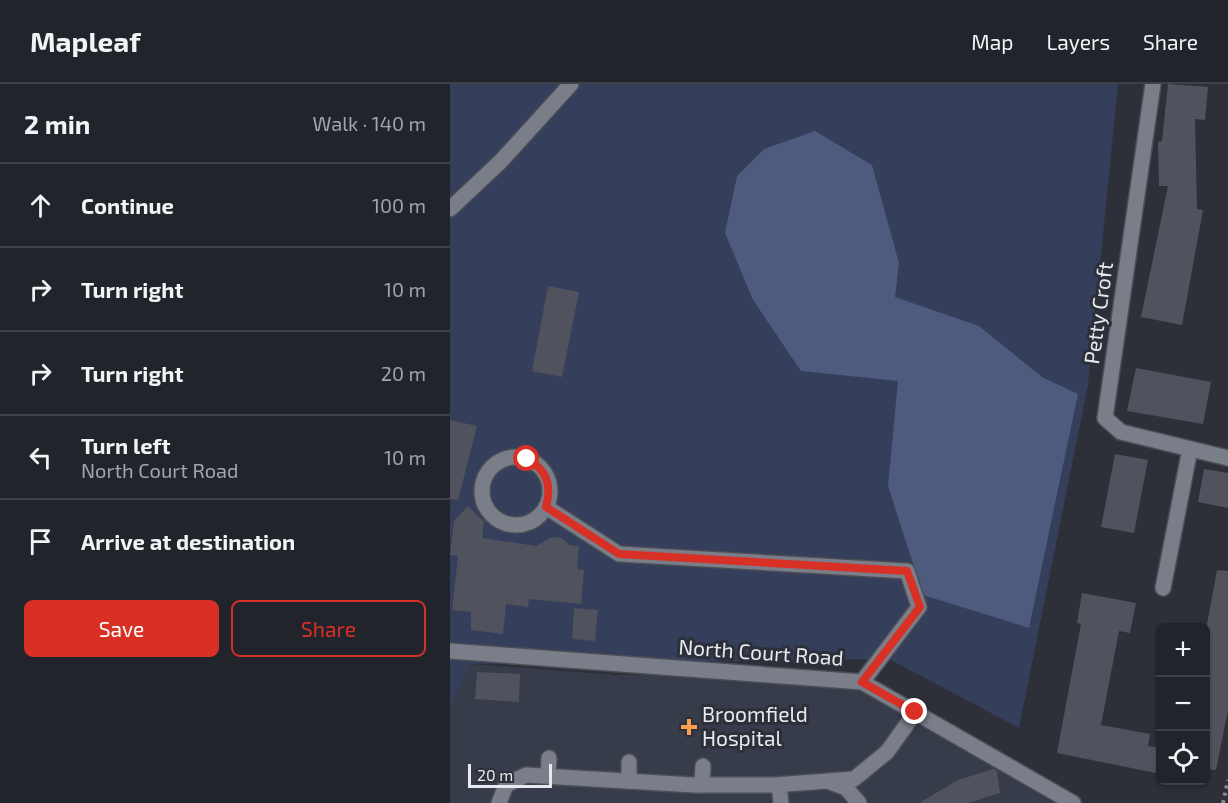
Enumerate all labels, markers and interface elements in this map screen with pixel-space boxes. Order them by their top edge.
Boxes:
text: Mapleaf [30,24,141,58]
text: Map [971,29,1013,54]
text: Layers [1046,29,1110,54]
text: Share [1143,29,1198,54]
text: 2 min [24,108,90,139]
text: Walk · 140 m [312,111,426,135]
icon: ahead [24,189,57,222]
text: Continue [81,192,174,218]
text: 100 m [372,193,426,217]
street label: Petty Croft [1078,260,1117,365]
icon: right [24,273,57,306]
text: Turn right [81,276,183,302]
text: 10 m [384,277,426,301]
icon: right [24,357,57,390]
text: Turn right [81,360,183,386]
text: 20 m [381,361,426,385]
text: Turn left [81,432,170,458]
icon: left [24,441,57,474]
text: 10 m [384,445,426,469]
route start [513,445,539,471]
text: North Court Road [81,458,239,482]
icon: arrive [24,525,57,558]
text: Arrive at destination [81,528,295,554]
button: Save [24,600,219,657]
button: Share [231,600,426,657]
map controls [1156,623,1210,785]
button: + [1156,623,1210,677]
street label: North Court Road [678,633,844,670]
button: − [1156,677,1210,731]
route end [901,698,927,724]
place label: Broomfield Hospital [702,701,808,750]
marker: Broomfield Hospital [680,718,698,736]
button: locate [1156,731,1210,785]
scale bar [468,761,552,788]
text: 20 m [477,765,513,784]

